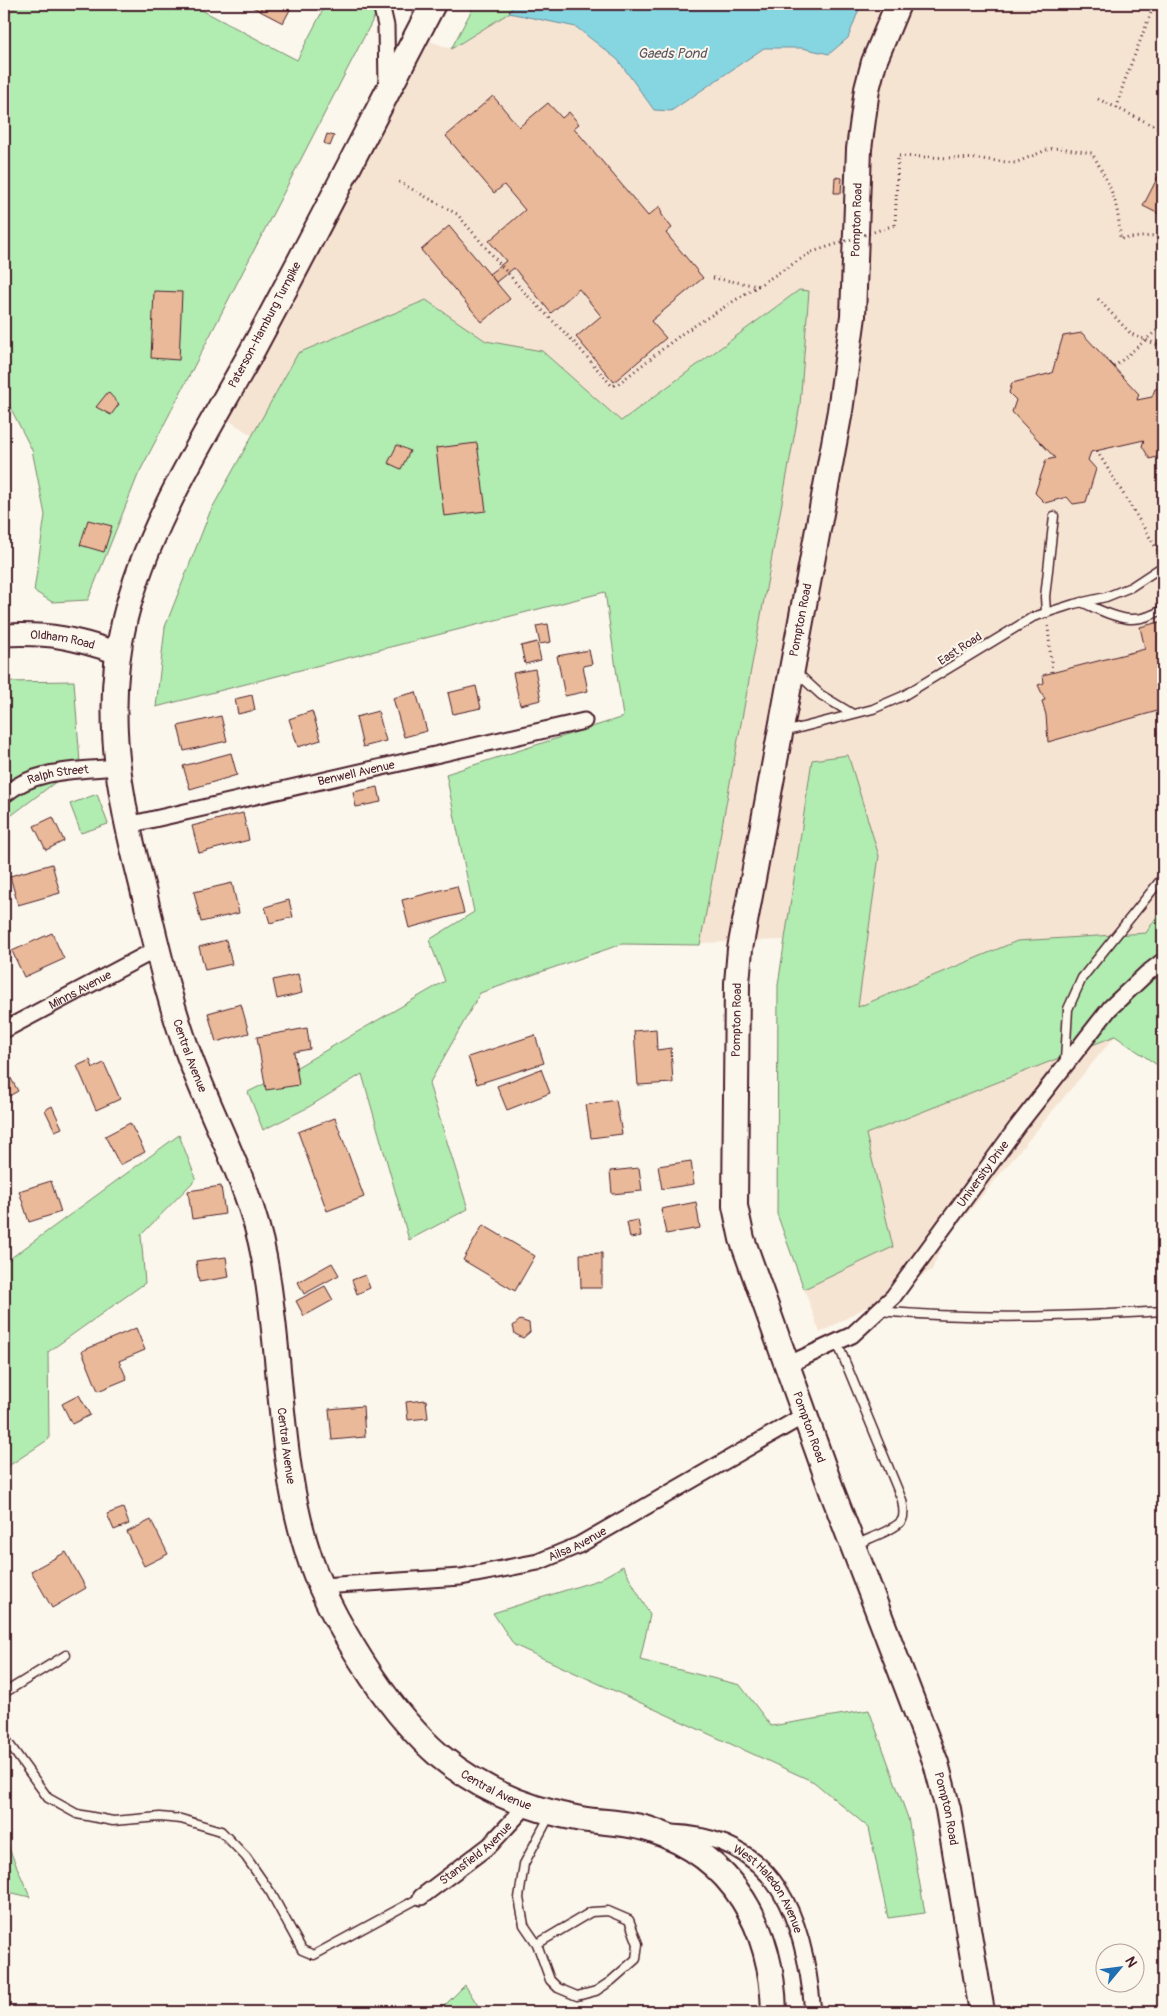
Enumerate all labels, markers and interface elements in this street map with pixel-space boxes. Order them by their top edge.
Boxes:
water label: Gaeds Pond [638,45,709,62]
street label: Pompton Road [848,182,866,257]
street label: Paterson-Hamburg Turnpike [225,259,305,391]
street label: Pompton Road [787,582,815,658]
street label: Oldham Road [30,627,97,653]
street label: East Road [935,629,985,669]
street label: Benwell Avenue [316,757,396,789]
street label: Ralph Street [25,762,89,787]
street label: Minns Avenue [46,967,114,1013]
street label: Pompton Road [729,983,745,1057]
street label: Central Avenue [170,1017,210,1095]
street label: University Drive [954,1138,1012,1210]
street label: Pompton Road [790,1389,829,1465]
street label: Central Avenue [274,1407,299,1485]
street label: Ailsa Avenue [546,1523,609,1564]
street label: Central Avenue [458,1766,533,1813]
street label: Pompton Road [931,1770,961,1846]
street label: Stansfield Avenue [436,1819,515,1888]
street label: West Haledon Avenue [730,1841,806,1935]
north arrow [1094,1944,1144,1994]
text: N [1121,1954,1141,1970]

